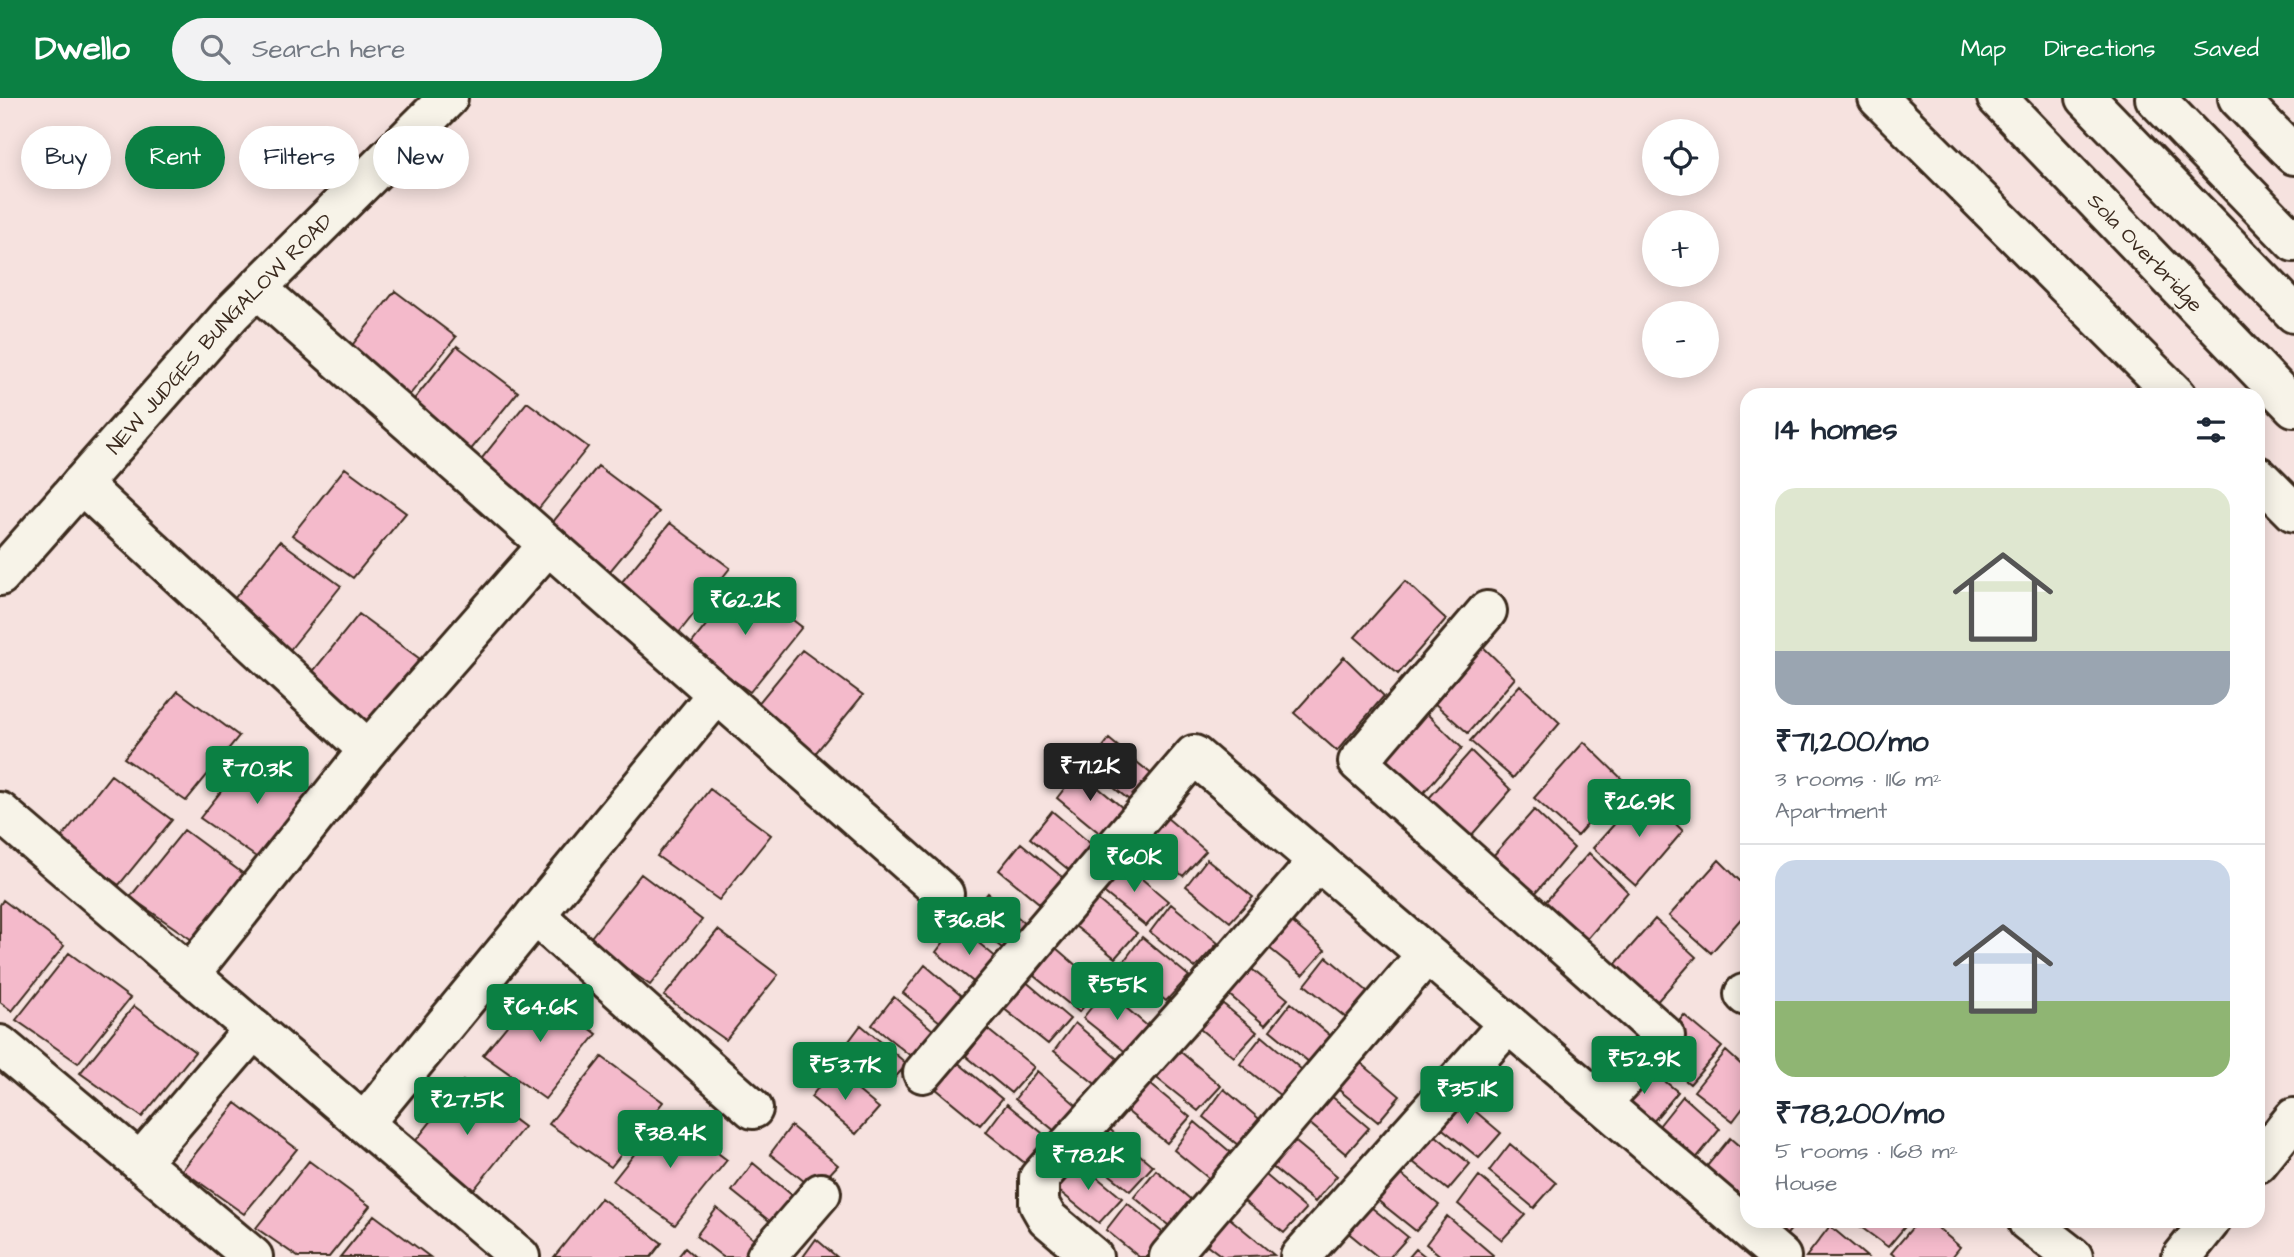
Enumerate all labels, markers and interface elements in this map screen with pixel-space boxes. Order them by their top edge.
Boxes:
search box [172,18,662,81]
text: Dwello [35,26,130,72]
icon: search [196,30,234,68]
text: Search here [252,31,405,67]
text: Map [1961,32,2006,66]
text: Directions [2044,32,2156,66]
text: Saved [2194,32,2259,66]
map controls [1642,119,1719,378]
button: locate [1642,119,1719,196]
chip: Buy [21,126,111,189]
chip: Rent [125,126,225,189]
chip: Filters [239,126,359,189]
chip: New [373,126,469,189]
street label: Sola Overbridge [2081,187,2209,319]
street label: NEW JUDGES BUNGALOW ROAD [100,207,339,461]
button: + [1642,210,1719,287]
button: − [1642,301,1719,378]
text: 14 homes [1775,409,1898,451]
icon: filters [2192,411,2230,449]
icon: home [1940,534,2066,660]
pin: ₹62.2K [688,578,802,637]
text: ₹62.2K [709,584,781,616]
text: ₹71,200/mo [1775,721,1929,763]
pin: ₹71.2K [1033,744,1147,803]
pin: ₹70.3K [200,746,314,806]
text: ₹71.2K [1060,750,1120,782]
text: ₹70.3K [222,753,292,785]
text: 3 rooms · 116 m² [1775,763,1942,795]
pin: ₹26.9K [1582,780,1696,839]
text: ₹26.9K [1604,786,1675,818]
text: Apartment [1775,795,1887,827]
pin: ₹60K [1093,834,1175,894]
text: ₹60K [1106,841,1162,873]
pin: ₹36.8K [912,898,1026,957]
text: ₹36.8K [933,904,1005,936]
icon: home [1940,906,2066,1032]
pin: ₹55K [1076,962,1158,1022]
text: ₹55K [1087,969,1147,1001]
pin: ₹64.6K [483,984,597,1044]
text: ₹64.6K [503,991,577,1023]
pin: ₹52.9K [1587,1037,1701,1096]
pin: ₹53.7K [788,1042,902,1102]
text: ₹52.9K [1608,1043,1680,1075]
text: ₹53.7K [809,1049,881,1081]
pin: ₹35.1K [1410,1066,1524,1126]
text: ₹35.1K [1436,1073,1498,1105]
pin: ₹27.5K [410,1077,524,1137]
text: ₹27.5K [430,1084,504,1116]
text: ₹78,200/mo [1775,1093,1944,1135]
pin: ₹38.4K [613,1110,727,1170]
text: ₹38.4K [634,1117,706,1149]
pin: ₹78.2K [1031,1132,1145,1192]
text: 5 rooms · 168 m² [1775,1135,1958,1167]
text: ₹78.2K [1052,1139,1124,1171]
text: House [1775,1167,1838,1199]

